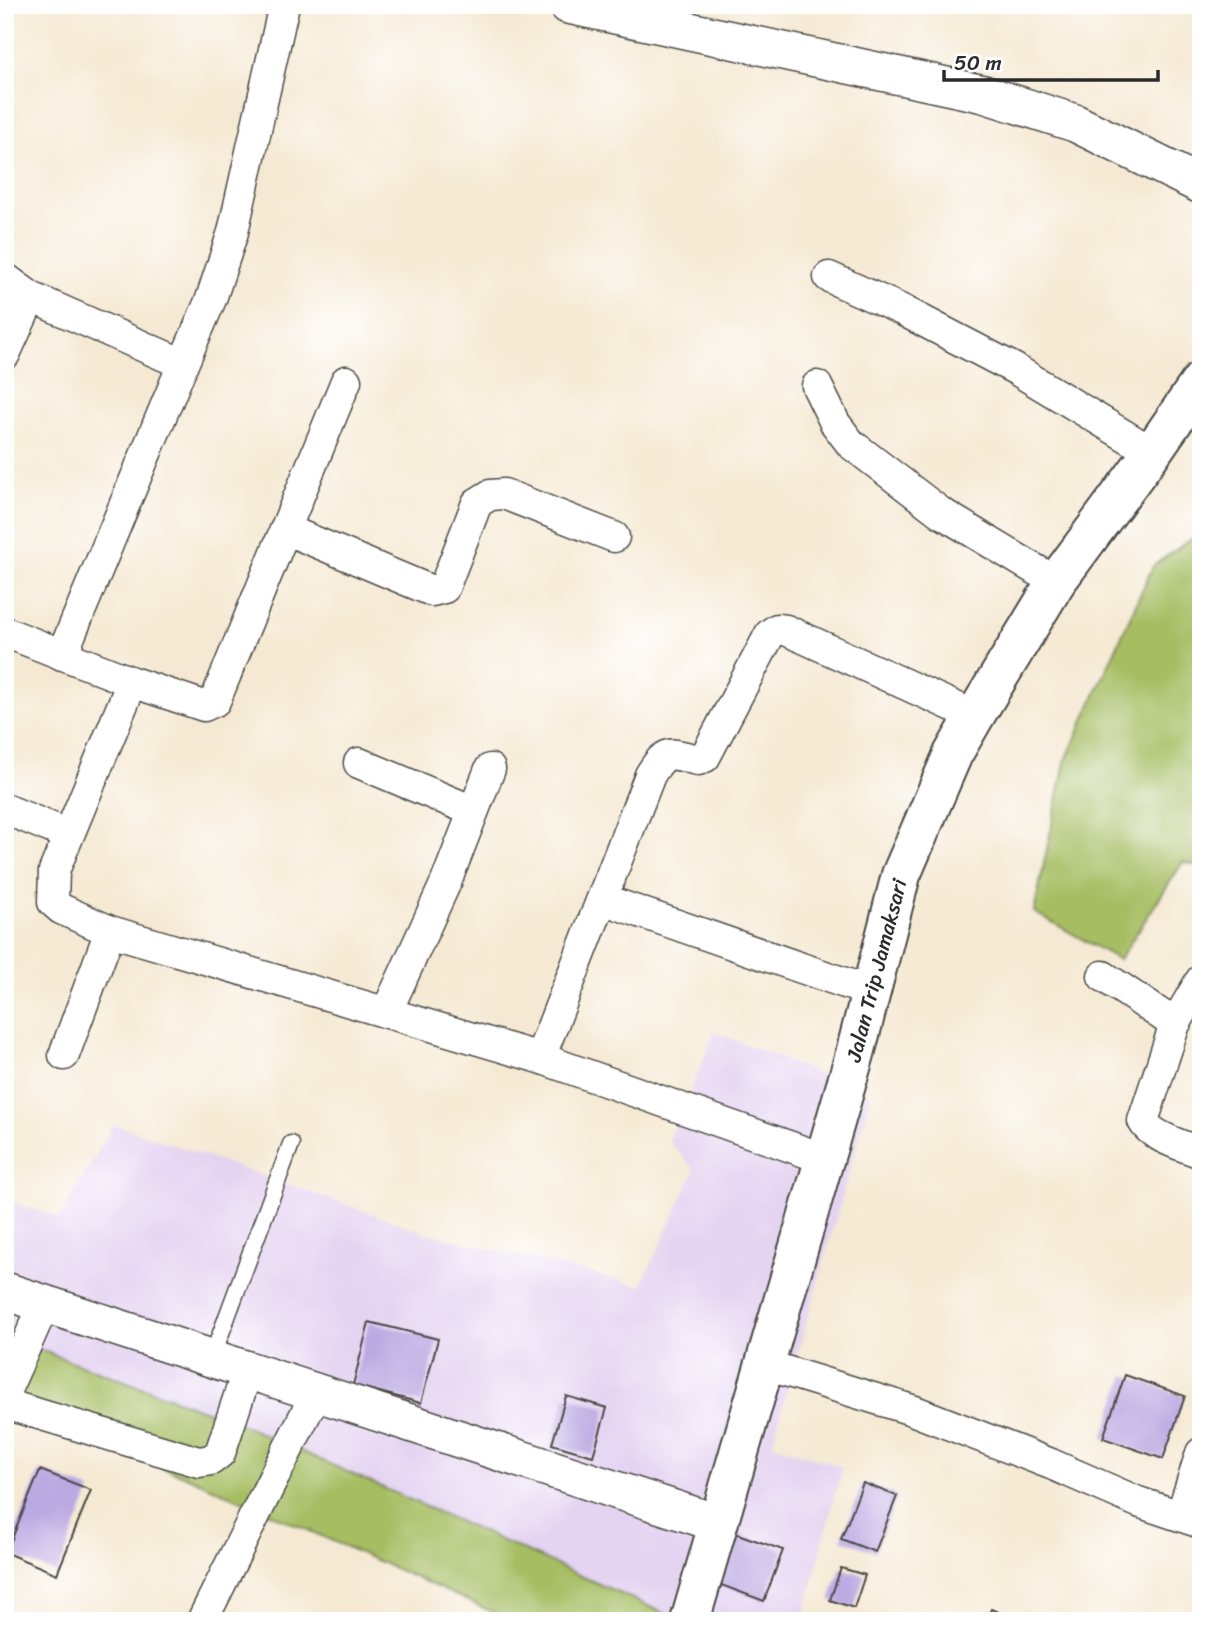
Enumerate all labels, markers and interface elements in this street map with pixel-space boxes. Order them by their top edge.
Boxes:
scale bar [944,38,1157,82]
text: 50 m [954,44,1002,82]
street label: Jalan Trip Jamaksari [834,874,919,1067]

